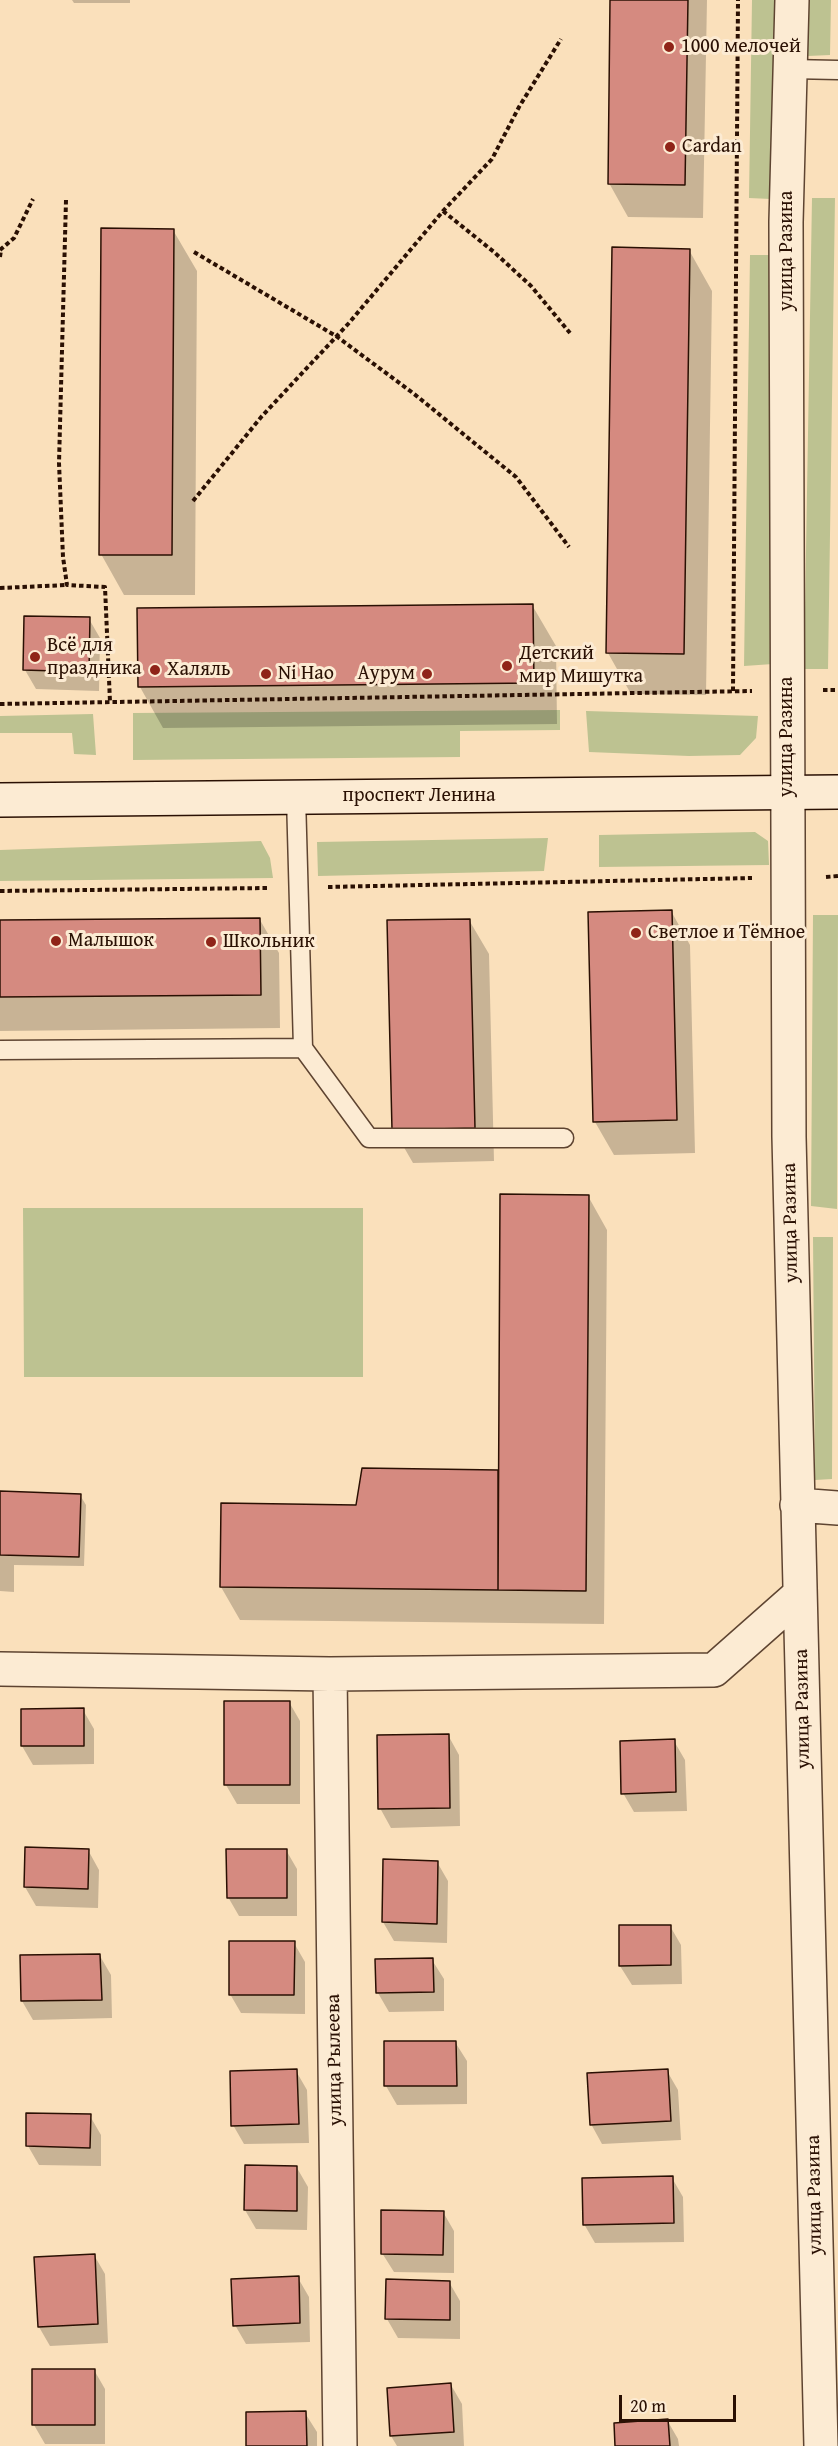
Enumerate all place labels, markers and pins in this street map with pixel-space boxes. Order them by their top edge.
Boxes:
place label: 1000 мелочей [681,35,801,59]
marker: 1000 мелочей [662,40,676,54]
place label: Cardan [682,135,742,159]
marker: Cardan [663,140,677,154]
place label: Всё для праздника [47,634,142,681]
place label: Детский мир Мишутка [519,642,643,689]
marker: Всё для праздника [28,650,42,664]
place label: Халяль [167,658,231,682]
marker: Детский мир Мишутка [500,659,514,673]
place label: Ni Hao [278,662,334,686]
place label: Аурум [357,662,415,686]
marker: Халяль [148,663,162,677]
marker: Ni Hao [259,667,273,681]
marker: Аурум [420,667,434,681]
place label: Светлое и Тёмное [648,921,805,945]
marker: Светлое и Тёмное [629,926,643,940]
place label: Малышок [68,929,154,953]
place label: Школьник [223,930,315,954]
marker: Малышок [49,934,63,948]
marker: Школьник [204,935,218,949]

